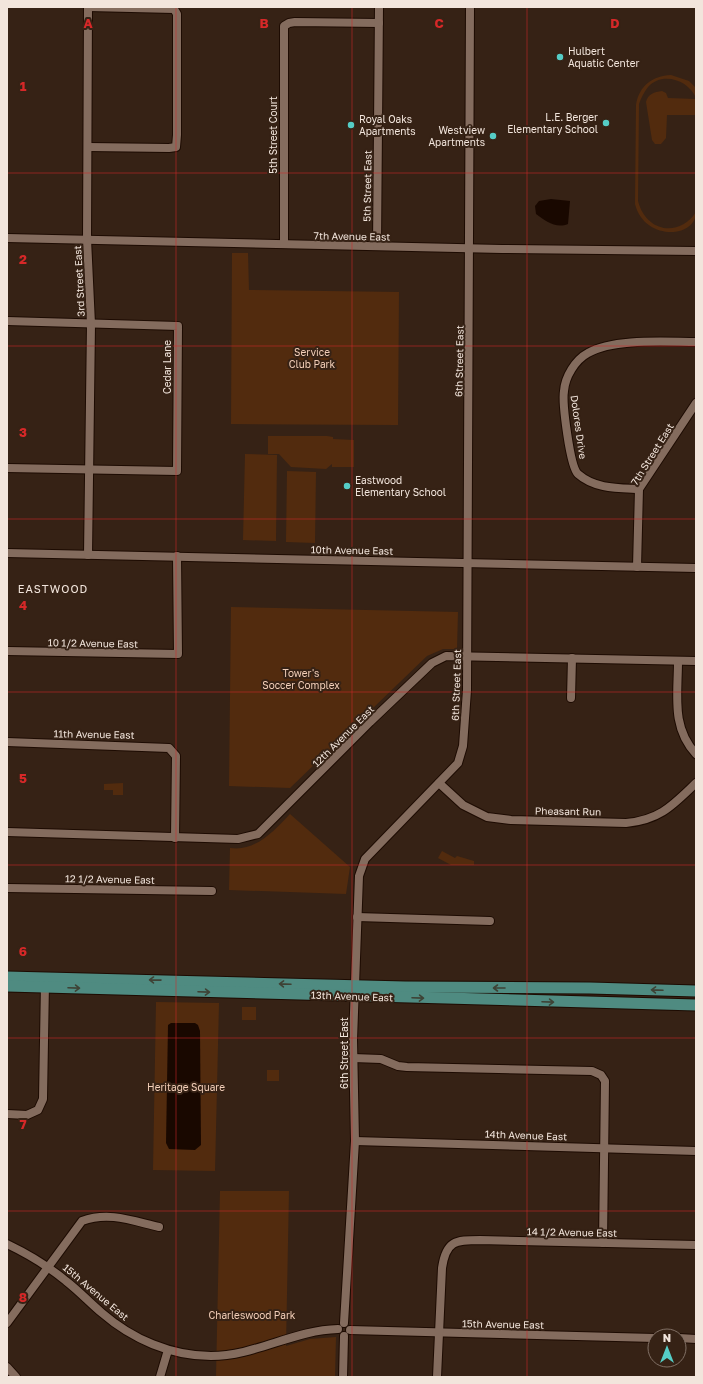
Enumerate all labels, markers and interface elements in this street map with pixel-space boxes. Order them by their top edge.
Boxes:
text: A [83,15,93,31]
text: B [259,15,269,31]
text: C [434,15,444,31]
text: D [610,15,620,31]
place label: Hulbert Aquatic Center [568,45,639,69]
marker: Hulbert Aquatic Center [555,52,565,62]
text: 1 [20,78,27,94]
street label: 5th Street Court [267,96,279,174]
place label: L.E. Berger Elementary School [507,111,598,135]
place label: Royal Oaks Apartments [359,113,416,137]
marker: L.E. Berger Elementary School [601,118,611,128]
marker: Royal Oaks Apartments [346,120,356,130]
place label: Westview Apartments [428,124,485,148]
marker: Westview Apartments [488,131,498,141]
street label: 5th Street East [360,150,374,222]
street label: 7th Avenue East [314,229,390,243]
street label: 3rd Street East [71,245,87,317]
text: 2 [19,251,27,267]
street label: 6th Street East [452,325,466,397]
street label: Cedar Lane [161,340,173,394]
park label: Service Club Park [289,346,336,370]
street label: Dolores Drive [569,394,589,460]
street label: 7th Street East [628,421,676,487]
text: 3 [19,424,27,440]
place label: Eastwood Elementary School [355,474,446,498]
marker: Eastwood Elementary School [342,481,352,491]
street label: 10th Avenue East [311,543,393,557]
district label: EASTWOOD [18,582,88,595]
text: 4 [19,597,27,613]
street label: 10 1/2 Avenue East [48,636,138,650]
street label: 6th Street East [449,649,463,721]
park label: Tower's Soccer Complex [262,667,340,691]
street label: 12th Avenue East [310,703,376,769]
street label: 11th Avenue East [53,727,135,741]
text: 5 [19,770,27,786]
street label: Pheasant Run [535,804,601,818]
street label: 12 1/2 Avenue East [65,872,155,886]
text: 6 [19,943,27,959]
one-way arrow [149,976,162,984]
one-way arrow [279,980,292,988]
one-way arrow [67,984,80,992]
one-way arrow [493,984,506,992]
one-way arrow [651,986,664,993]
one-way arrow [197,988,210,995]
street label: 13th Avenue East [311,989,393,1003]
one-way arrow [411,994,424,1001]
one-way arrow [541,998,554,1005]
street label: 6th Street East [338,1017,350,1089]
park label: Heritage Square [147,1081,225,1093]
text: 7 [19,1116,27,1132]
street label: 14th Avenue East [485,1128,567,1142]
street label: 14 1/2 Avenue East [527,1225,617,1239]
street label: 15th Avenue East [61,1261,131,1323]
text: 8 [19,1289,27,1305]
park label: Charleswood Park [209,1309,296,1321]
street label: 15th Avenue East [462,1317,544,1331]
north arrow [647,1328,687,1368]
text: N [663,1331,671,1344]

